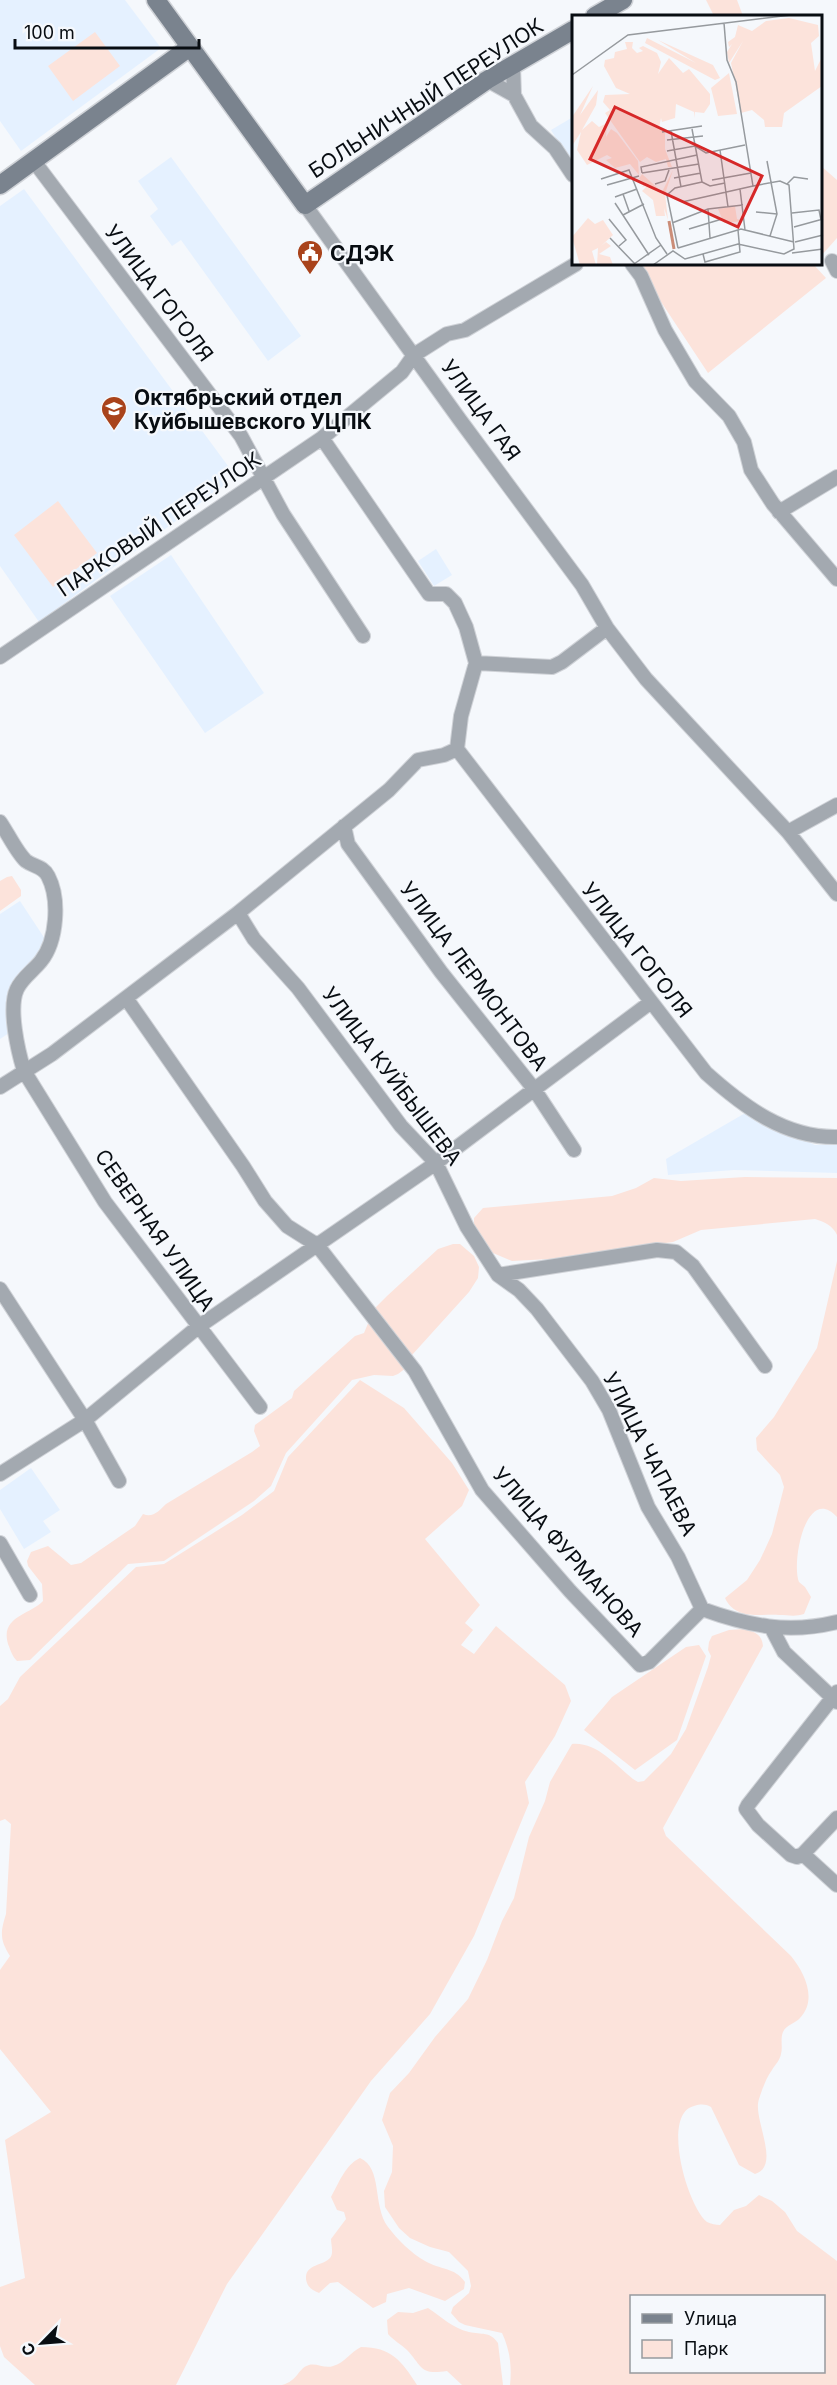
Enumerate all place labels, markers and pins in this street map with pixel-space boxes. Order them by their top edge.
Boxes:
public building icon: СДЭК [295,238,325,276]
place label: СДЭК [330,241,394,266]
place label: Октябрьский отдел Куйбышевского УЦПК [134,385,372,434]
school or university icon: Октябрьский отдел Куйбышевского УЦПК [99,394,129,432]

